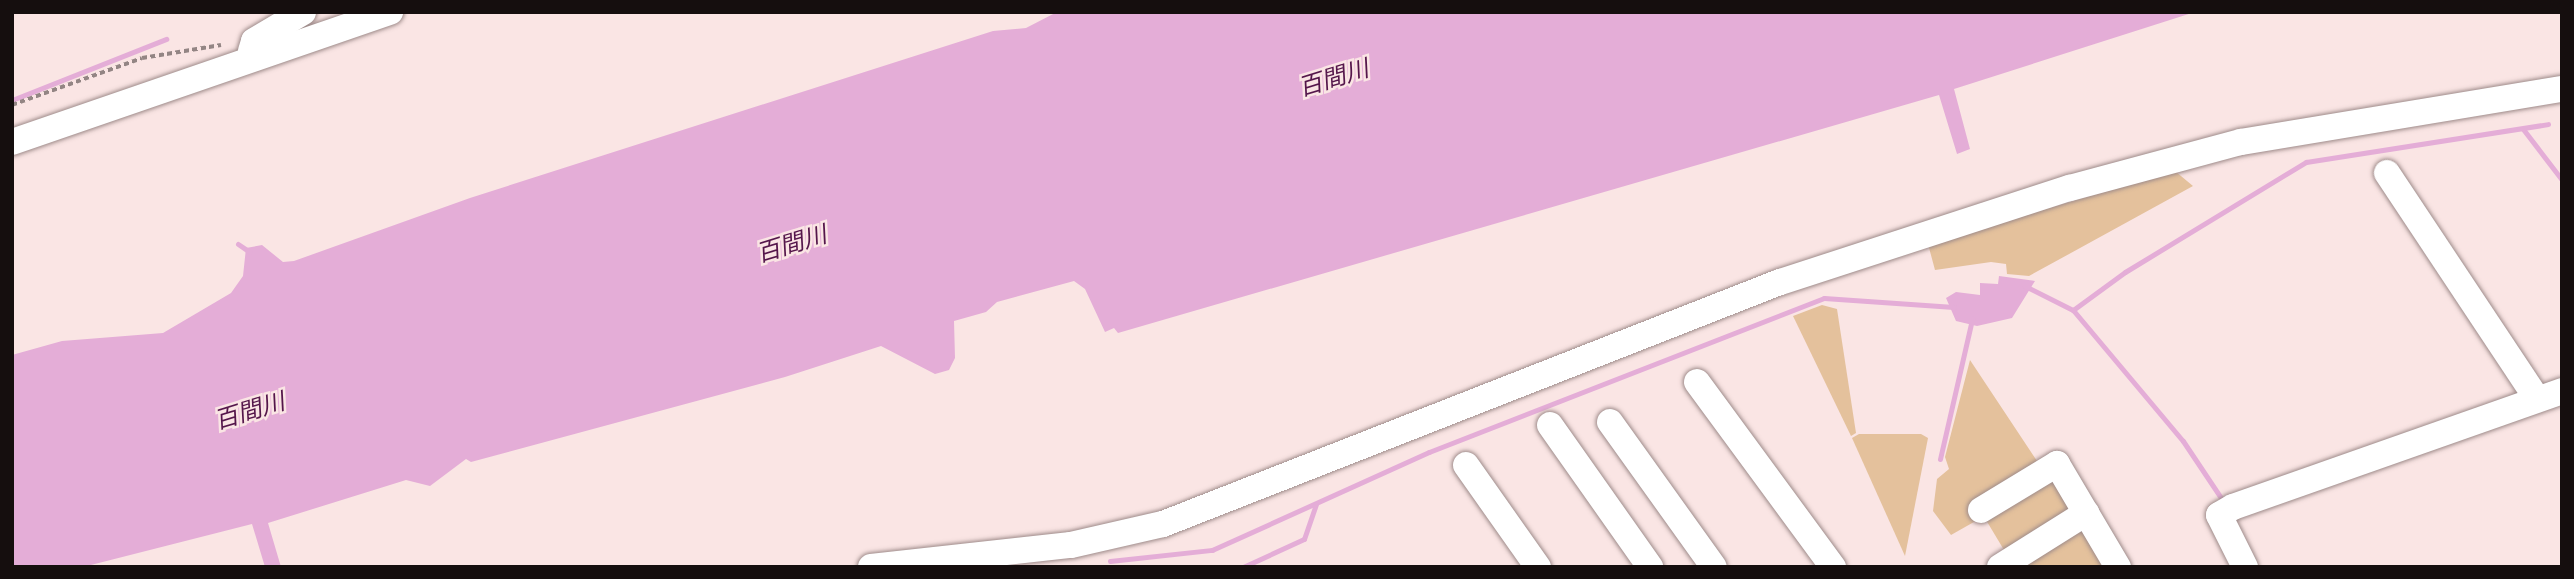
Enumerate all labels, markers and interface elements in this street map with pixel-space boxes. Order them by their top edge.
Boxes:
water label: 百間川 [1294,53,1372,101]
water label: 百間川 [752,219,830,267]
water label: 百間川 [210,386,288,434]

